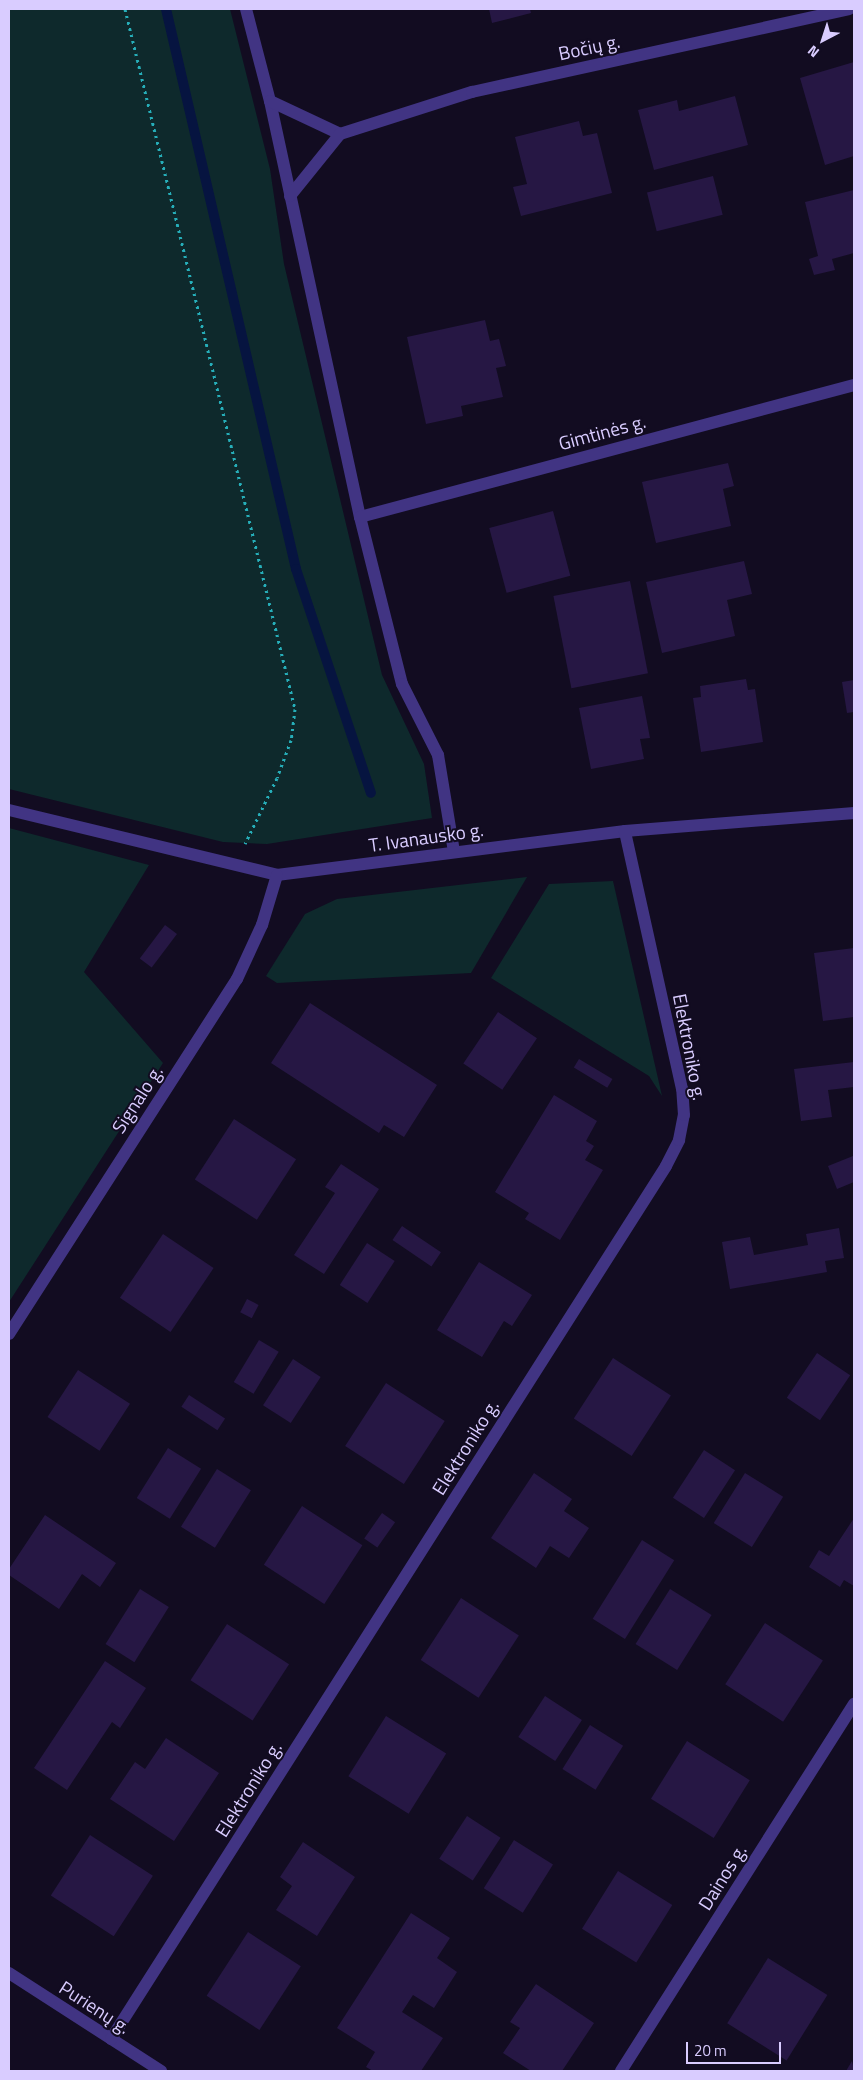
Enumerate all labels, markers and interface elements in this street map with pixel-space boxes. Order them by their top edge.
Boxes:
north arrow [798,15,848,65]
street label: Bočių g. [556,29,622,65]
text: N [803,41,824,63]
street label: Gimtinės g. [556,409,648,455]
street label: T. Ivanausko g. [367,818,485,856]
street label: Elektroniko g. [669,992,711,1102]
street label: Signalo g. [107,1061,167,1137]
street label: Elektroniko g. [427,1395,503,1499]
street label: Elektroniko g. [210,1737,286,1841]
street label: Dainos g. [693,1840,751,1914]
street label: Purienų g. [55,1976,135,2038]
scale bar [688,2032,783,2064]
text: 20 m [694,2039,727,2062]

